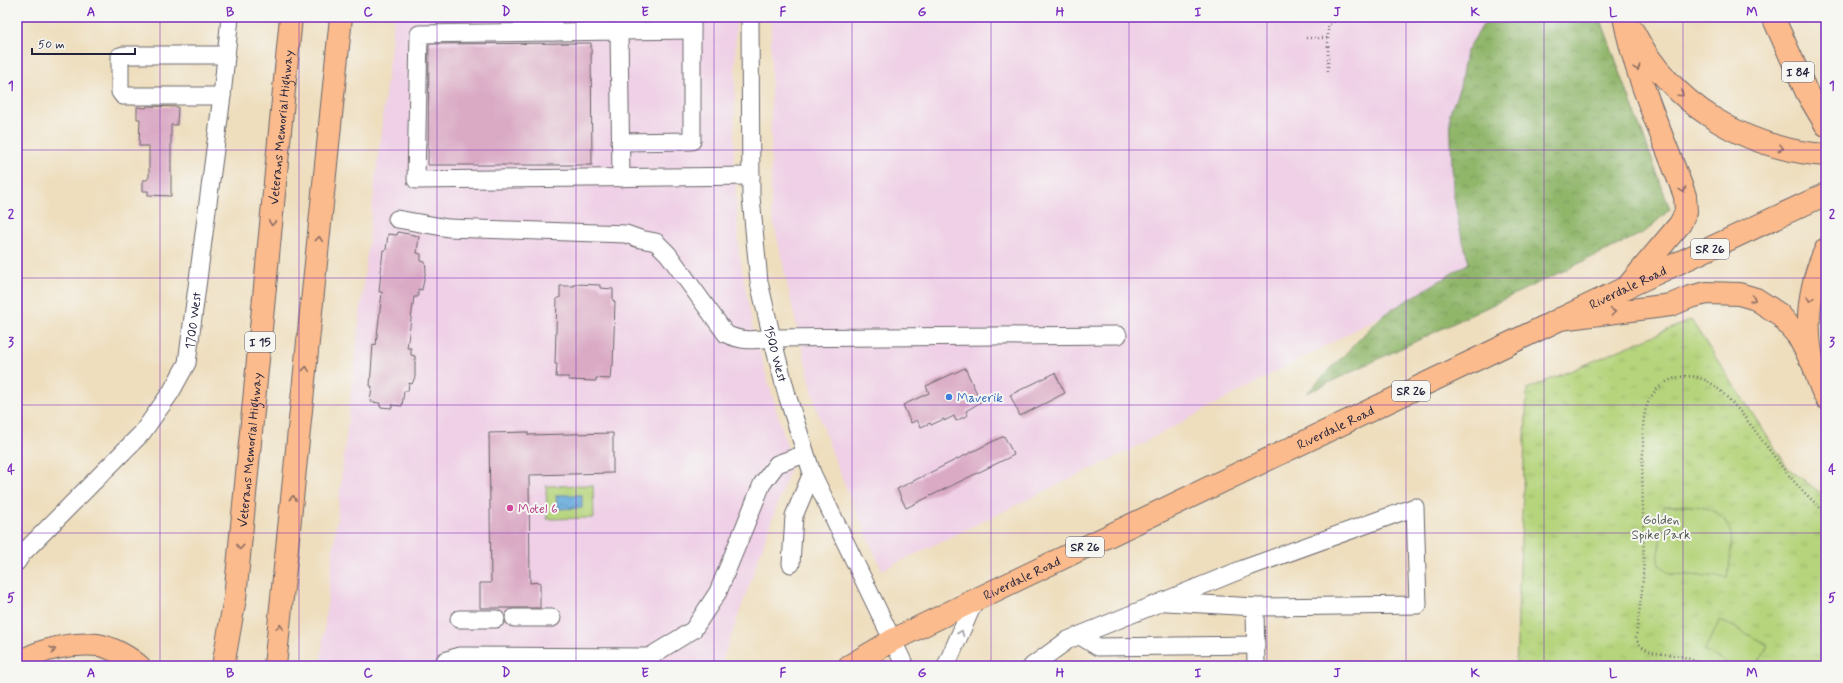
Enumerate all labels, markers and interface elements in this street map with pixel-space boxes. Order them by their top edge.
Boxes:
text: A [87,4,95,21]
text: B [226,4,235,21]
text: C [363,4,373,21]
text: D [502,4,511,21]
text: E [641,4,649,21]
text: F [780,4,787,21]
text: G [918,4,927,21]
text: H [1056,4,1065,21]
text: I [1195,4,1202,21]
text: J [1333,4,1341,21]
text: K [1470,4,1480,21]
text: L [1609,4,1618,21]
text: M [1746,4,1758,21]
scale bar [32,30,135,56]
text: 50 m [38,37,65,53]
street label: Veterans Memorial Highway [266,49,298,205]
road number: I 84 [1782,62,1814,82]
one-way arrow [1632,65,1641,72]
text: 1 [8,78,14,95]
text: 1 [1829,78,1835,95]
one-way arrow [1677,89,1684,96]
one-way arrow [1778,143,1785,151]
one-way arrow [1678,186,1686,193]
text: 2 [8,206,15,223]
text: 2 [1829,206,1836,223]
one-way arrow [268,220,277,226]
one-way arrow [314,236,323,242]
road number: SR 26 [1691,239,1729,259]
street label: Riverdale Road [1587,263,1669,314]
street label: 1700 West [182,291,206,350]
one-way arrow [1750,294,1757,302]
one-way arrow [1807,296,1815,302]
one-way arrow [1610,308,1616,317]
street label: 1500 West [759,324,790,384]
road number: I 15 [245,332,275,352]
text: 3 [8,334,14,351]
text: 3 [1829,334,1835,351]
one-way arrow [301,366,310,372]
street label: Veterans Memorial Highway [235,371,267,528]
road number: SR 26 [1392,381,1430,401]
place label: Maverik [957,390,1003,407]
marker: Maverik [944,392,954,402]
street label: Riverdale Road [1295,403,1377,454]
text: 4 [7,462,15,479]
text: 4 [1828,462,1836,479]
one-way arrow [288,495,297,501]
place label: Motel 6 [518,501,558,518]
marker: Motel 6 [505,503,515,513]
park label: Golden Spike Park [1631,512,1691,544]
road number: SR 26 [1066,537,1104,557]
one-way arrow [235,544,244,551]
street label: Riverdale Road [981,553,1064,605]
text: 5 [7,590,15,607]
text: 5 [1828,590,1836,607]
one-way arrow [275,624,284,630]
one-way arrow [957,630,965,637]
one-way arrow [49,646,56,654]
text: A [87,665,95,682]
text: B [226,665,235,682]
text: C [363,665,373,682]
text: D [502,665,511,682]
text: E [641,665,649,682]
text: F [780,665,787,682]
text: G [918,665,927,682]
text: H [1056,665,1065,682]
text: I [1195,665,1202,682]
text: J [1333,665,1341,682]
text: K [1470,665,1480,682]
text: L [1609,665,1618,682]
text: M [1746,665,1758,682]

